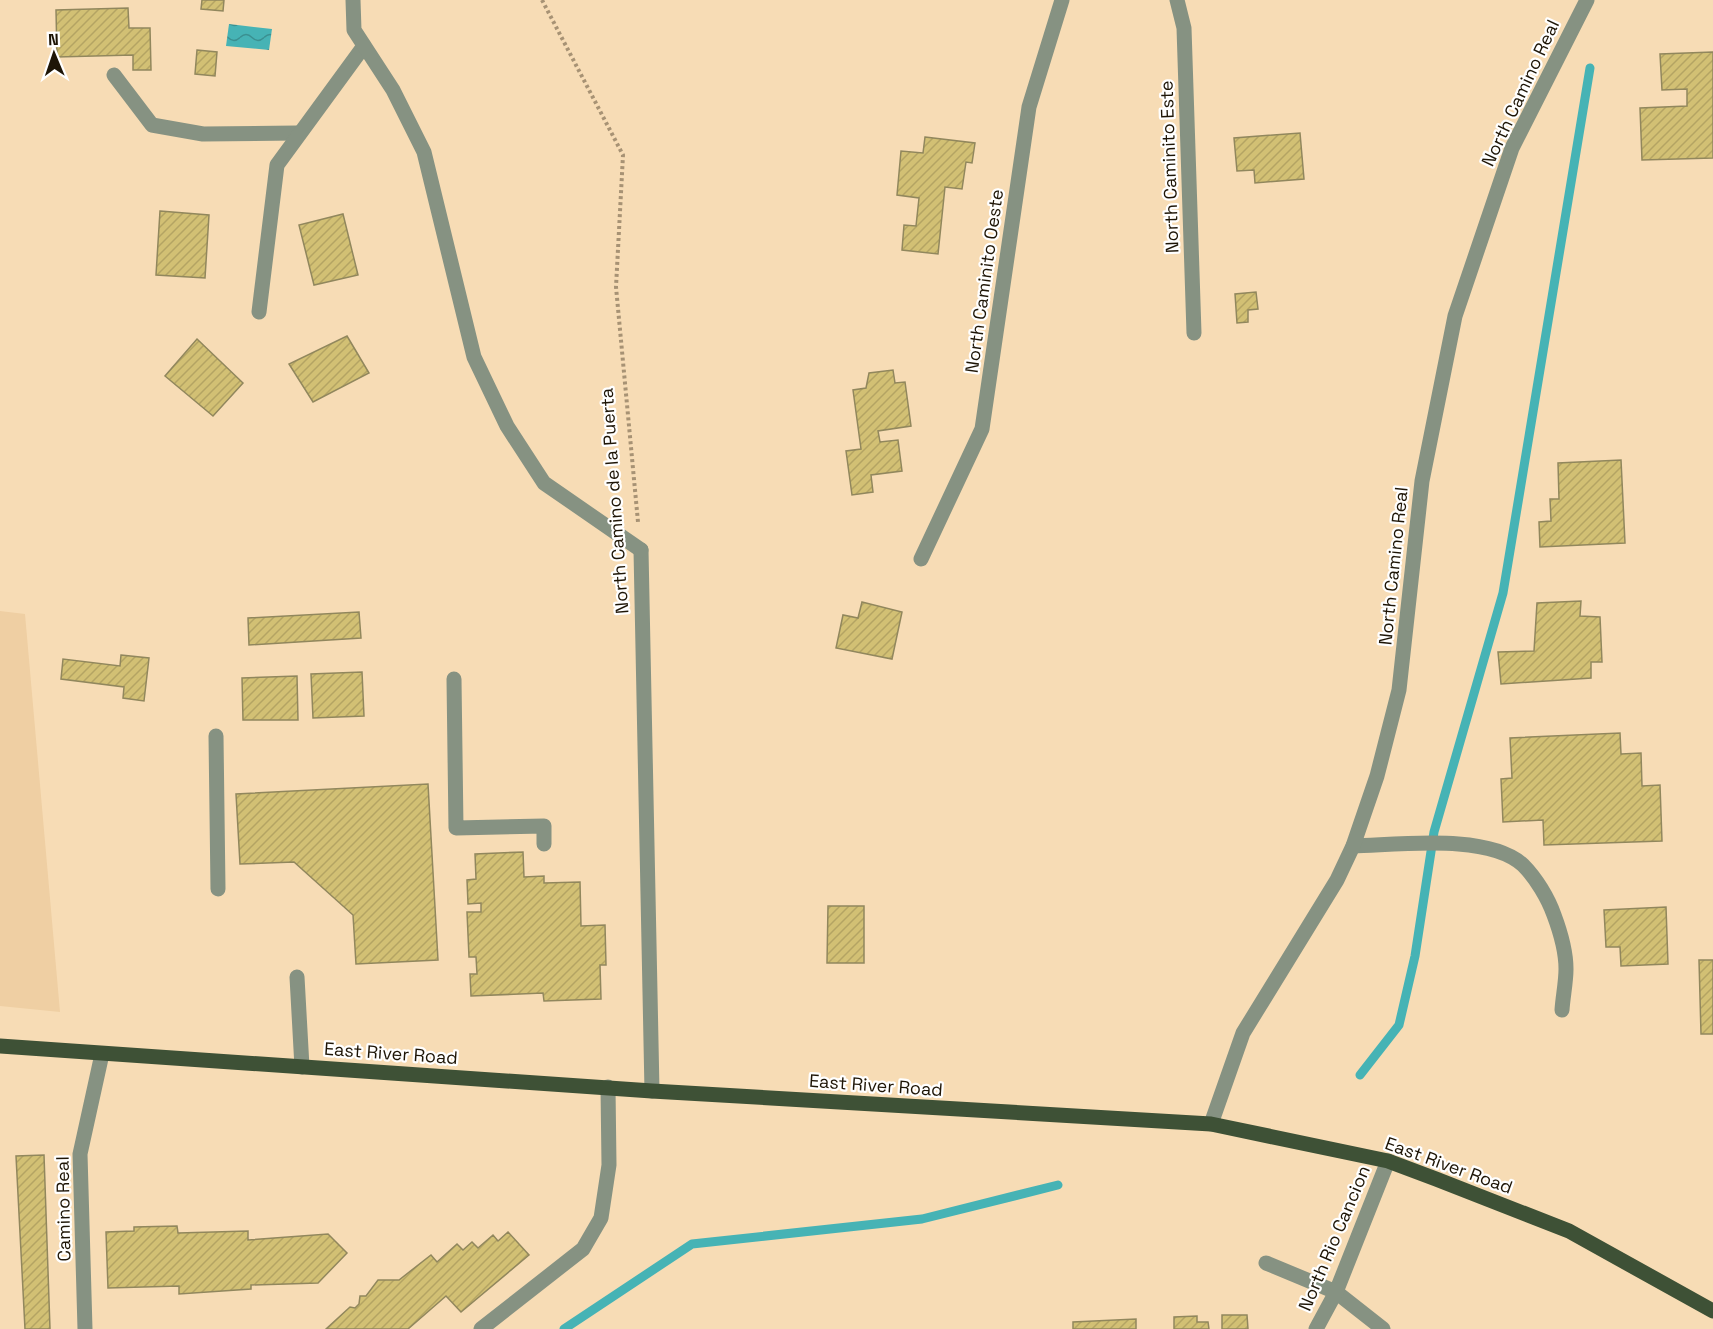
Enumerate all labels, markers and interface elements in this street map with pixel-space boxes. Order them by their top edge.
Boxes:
street label: North Camino Real [1476,16,1564,170]
north arrow [24,24,84,84]
text: N [48,29,59,50]
street label: North Caminito Este [1154,80,1184,254]
street label: North Caminito Oeste [960,188,1008,374]
street label: North Camino de la Puerta [595,387,633,615]
street label: North Camino Real [1373,486,1413,646]
street label: East River Road [323,1037,459,1069]
street label: East River Road [808,1069,944,1101]
street label: East River Road [1382,1131,1516,1199]
street label: Camino Real [51,1156,75,1262]
street label: North Rio Cancion [1293,1162,1375,1314]

